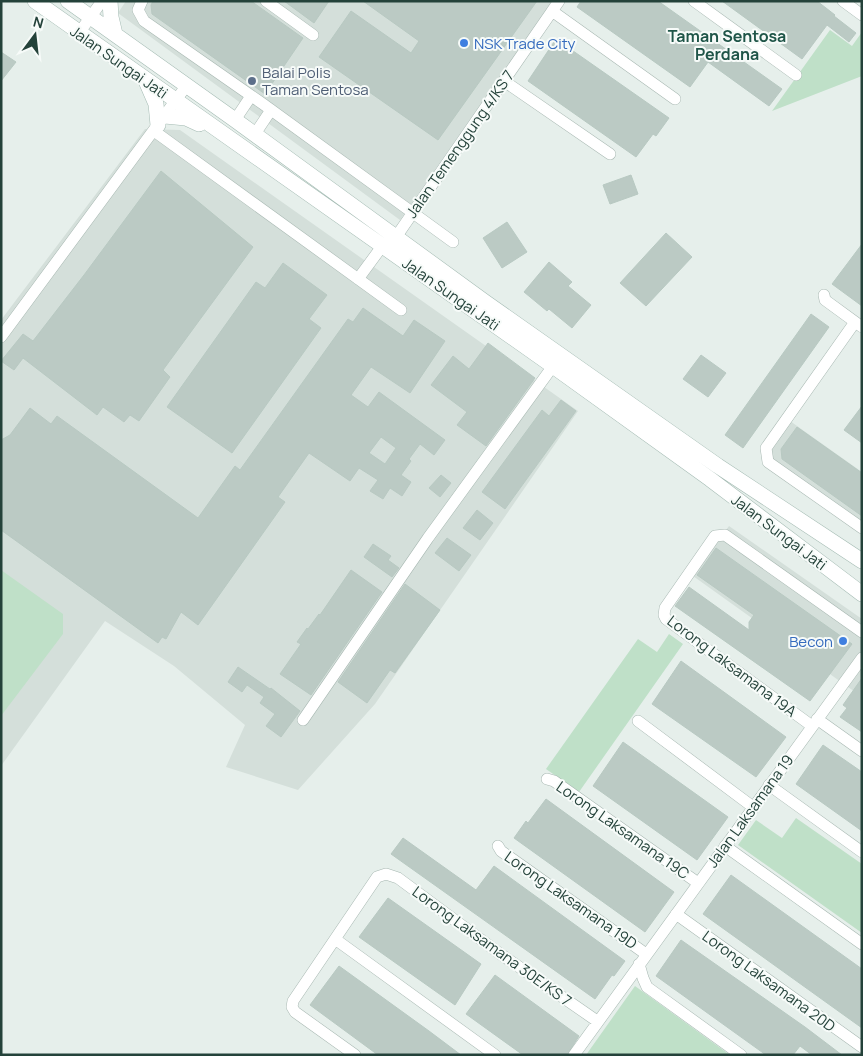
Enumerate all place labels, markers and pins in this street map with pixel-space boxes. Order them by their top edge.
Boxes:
place label: NSK Trade City [474,33,575,54]
marker: NSK Trade City [458,37,470,49]
place label: Balai Polis Taman Sentosa [262,62,369,100]
marker: Balai Polis Taman Sentosa [246,75,258,87]
place label: Becon [789,631,833,652]
marker: Becon [837,635,849,647]

